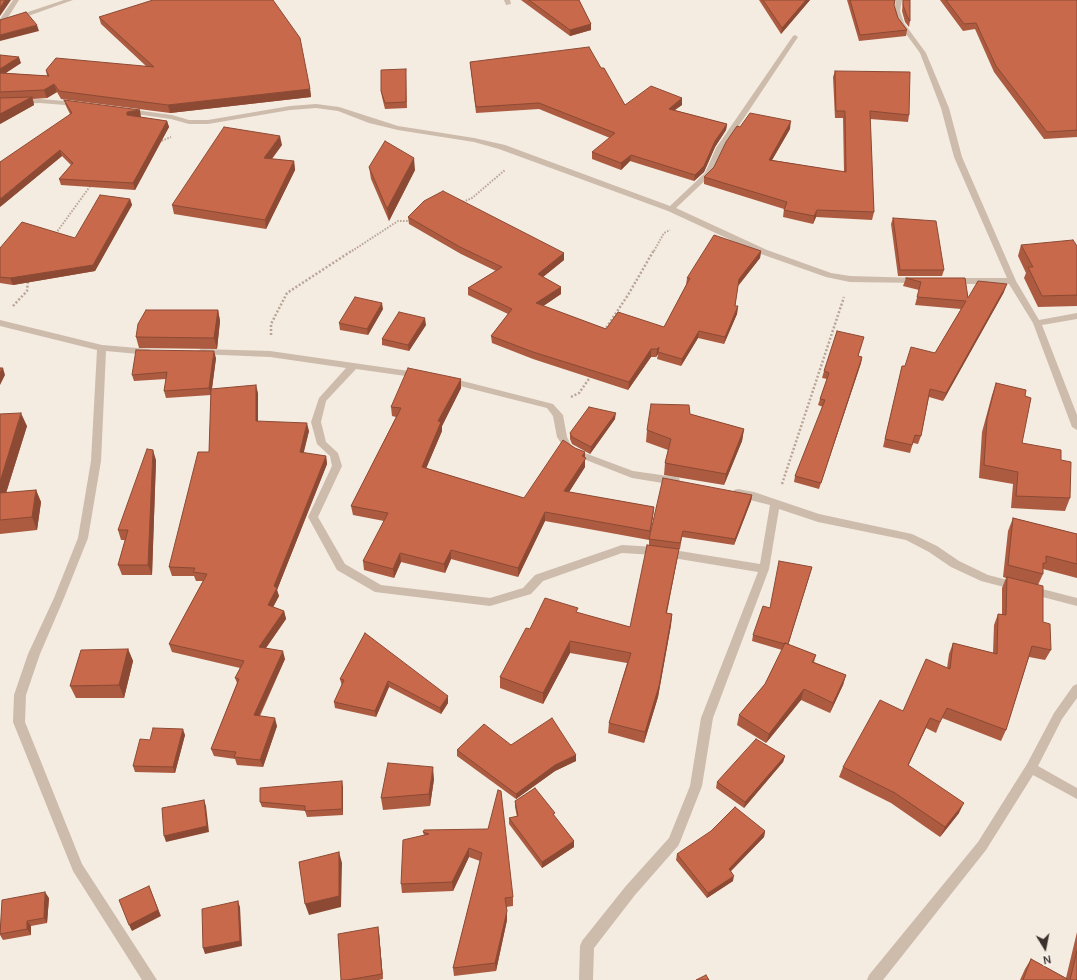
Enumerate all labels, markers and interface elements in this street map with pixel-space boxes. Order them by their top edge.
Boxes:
north arrow [1025,928,1065,968]
text: N [1042,952,1052,968]

